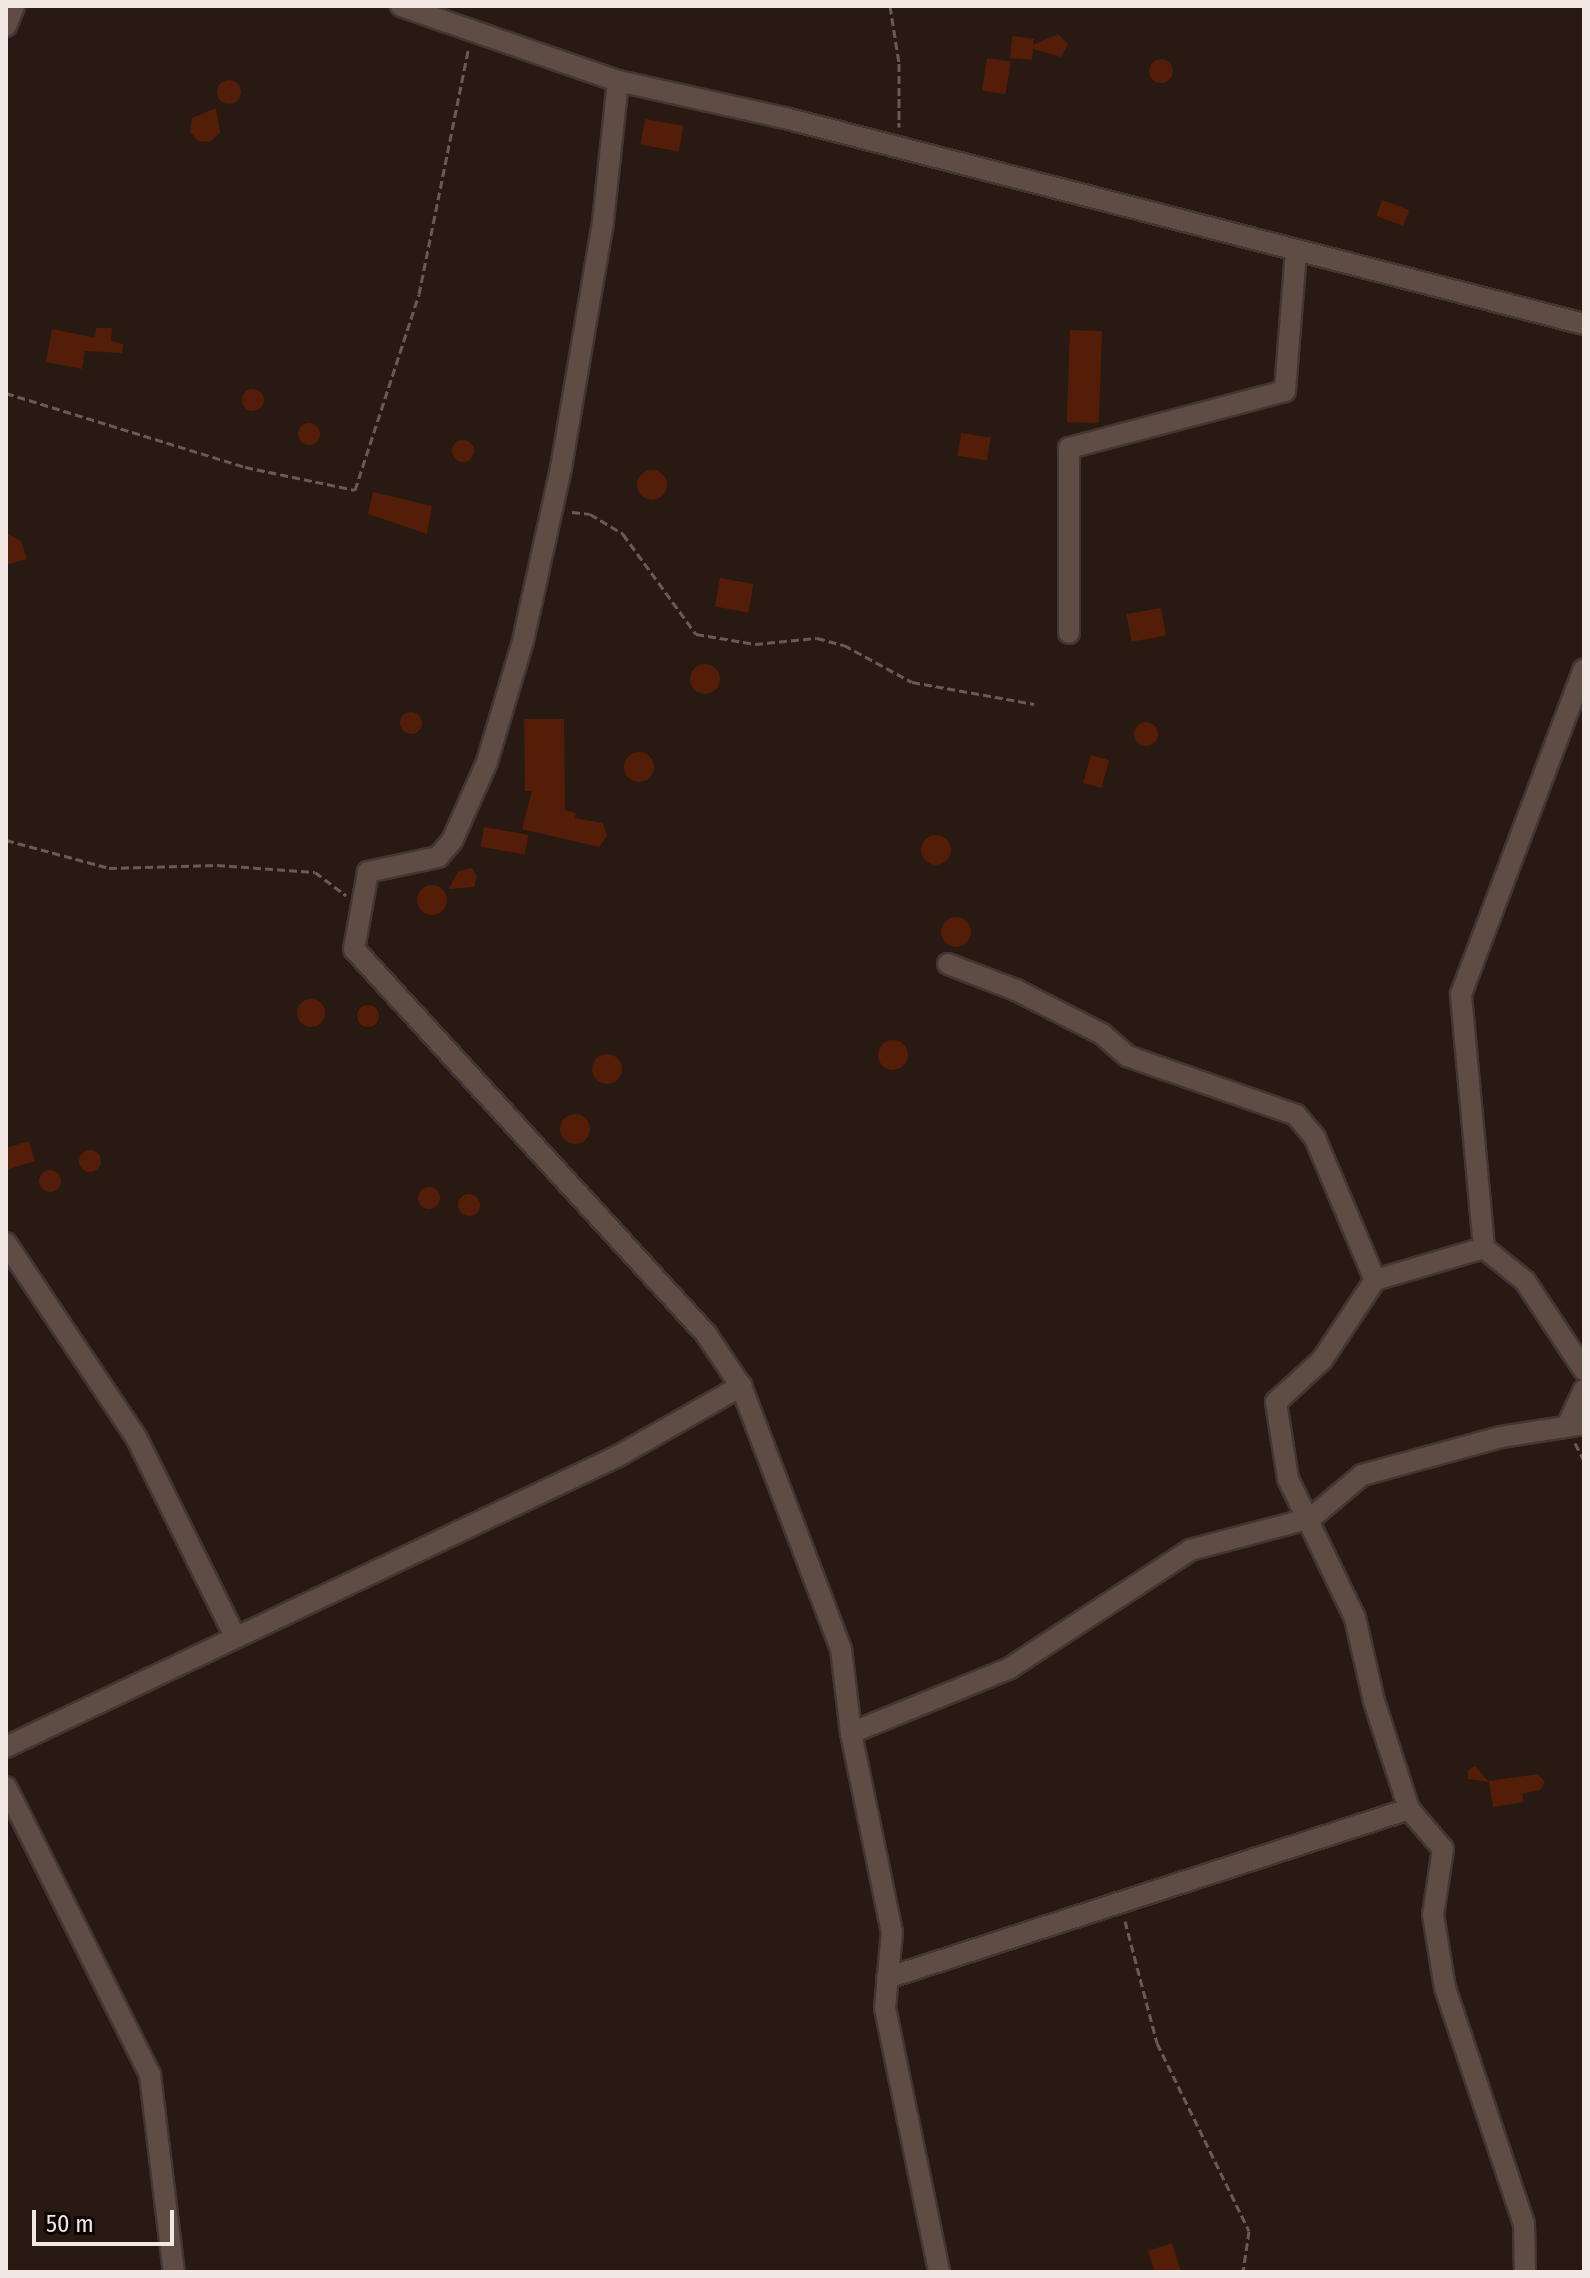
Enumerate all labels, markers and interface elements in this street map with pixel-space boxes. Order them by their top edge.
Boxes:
scale bar [36,2194,178,2244]
text: 50 m [46,2210,94,2238]

